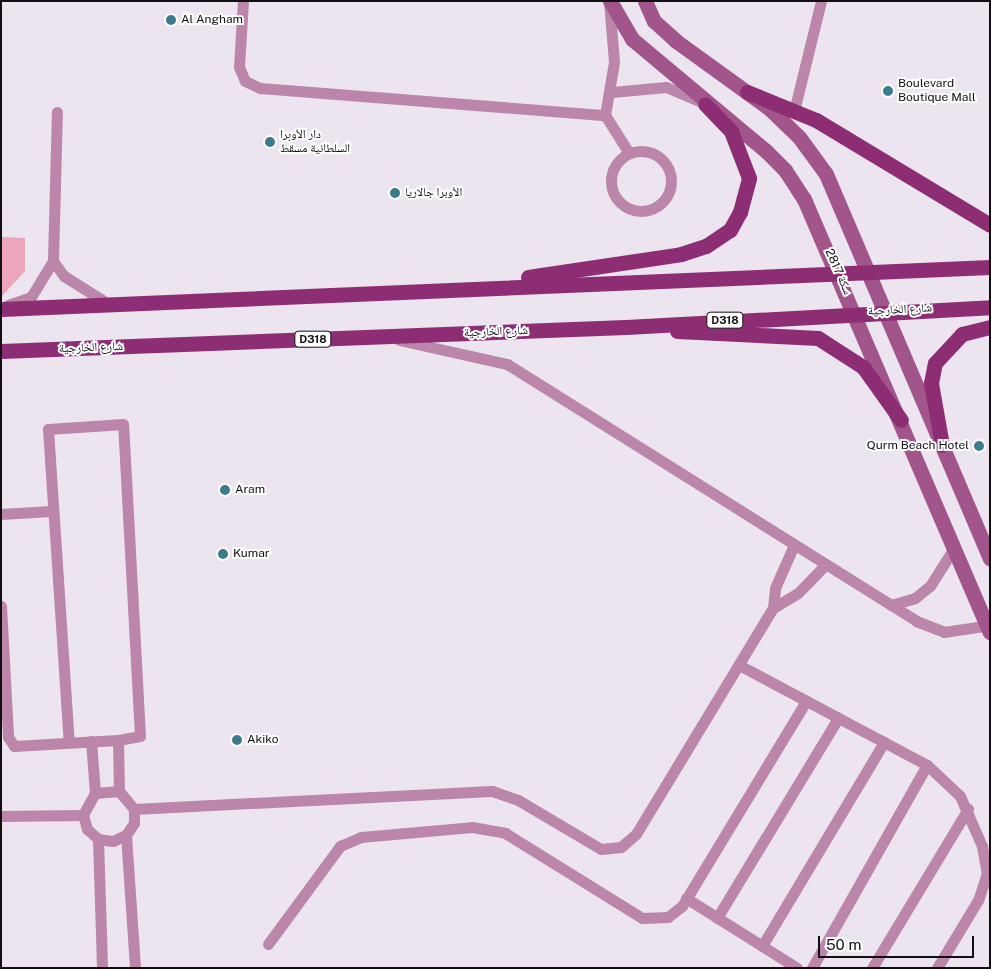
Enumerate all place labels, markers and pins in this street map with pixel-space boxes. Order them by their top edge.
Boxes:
place label: Al Angham [181,13,243,27]
marker: Al Angham [165,14,177,26]
place label: Boulevard Boutique Mall [898,77,976,105]
marker: Boulevard Boutique Mall [882,85,894,97]
place label: دار الأوبرا السلطانية مسقط [280,128,350,156]
marker: دار الأوبرا السلطانية مسقط [264,136,276,148]
place label: الأوبرا جالاريا [405,186,462,200]
marker: الأوبرا جالاريا [389,187,401,199]
place label: Qurm Beach Hotel [867,439,969,453]
marker: Qurm Beach Hotel [973,440,985,452]
place label: Aram [235,483,265,497]
marker: Aram [219,484,231,496]
place label: Kumar [233,547,270,561]
marker: Kumar [217,548,229,560]
place label: Akiko [247,733,279,747]
marker: Akiko [231,734,243,746]

